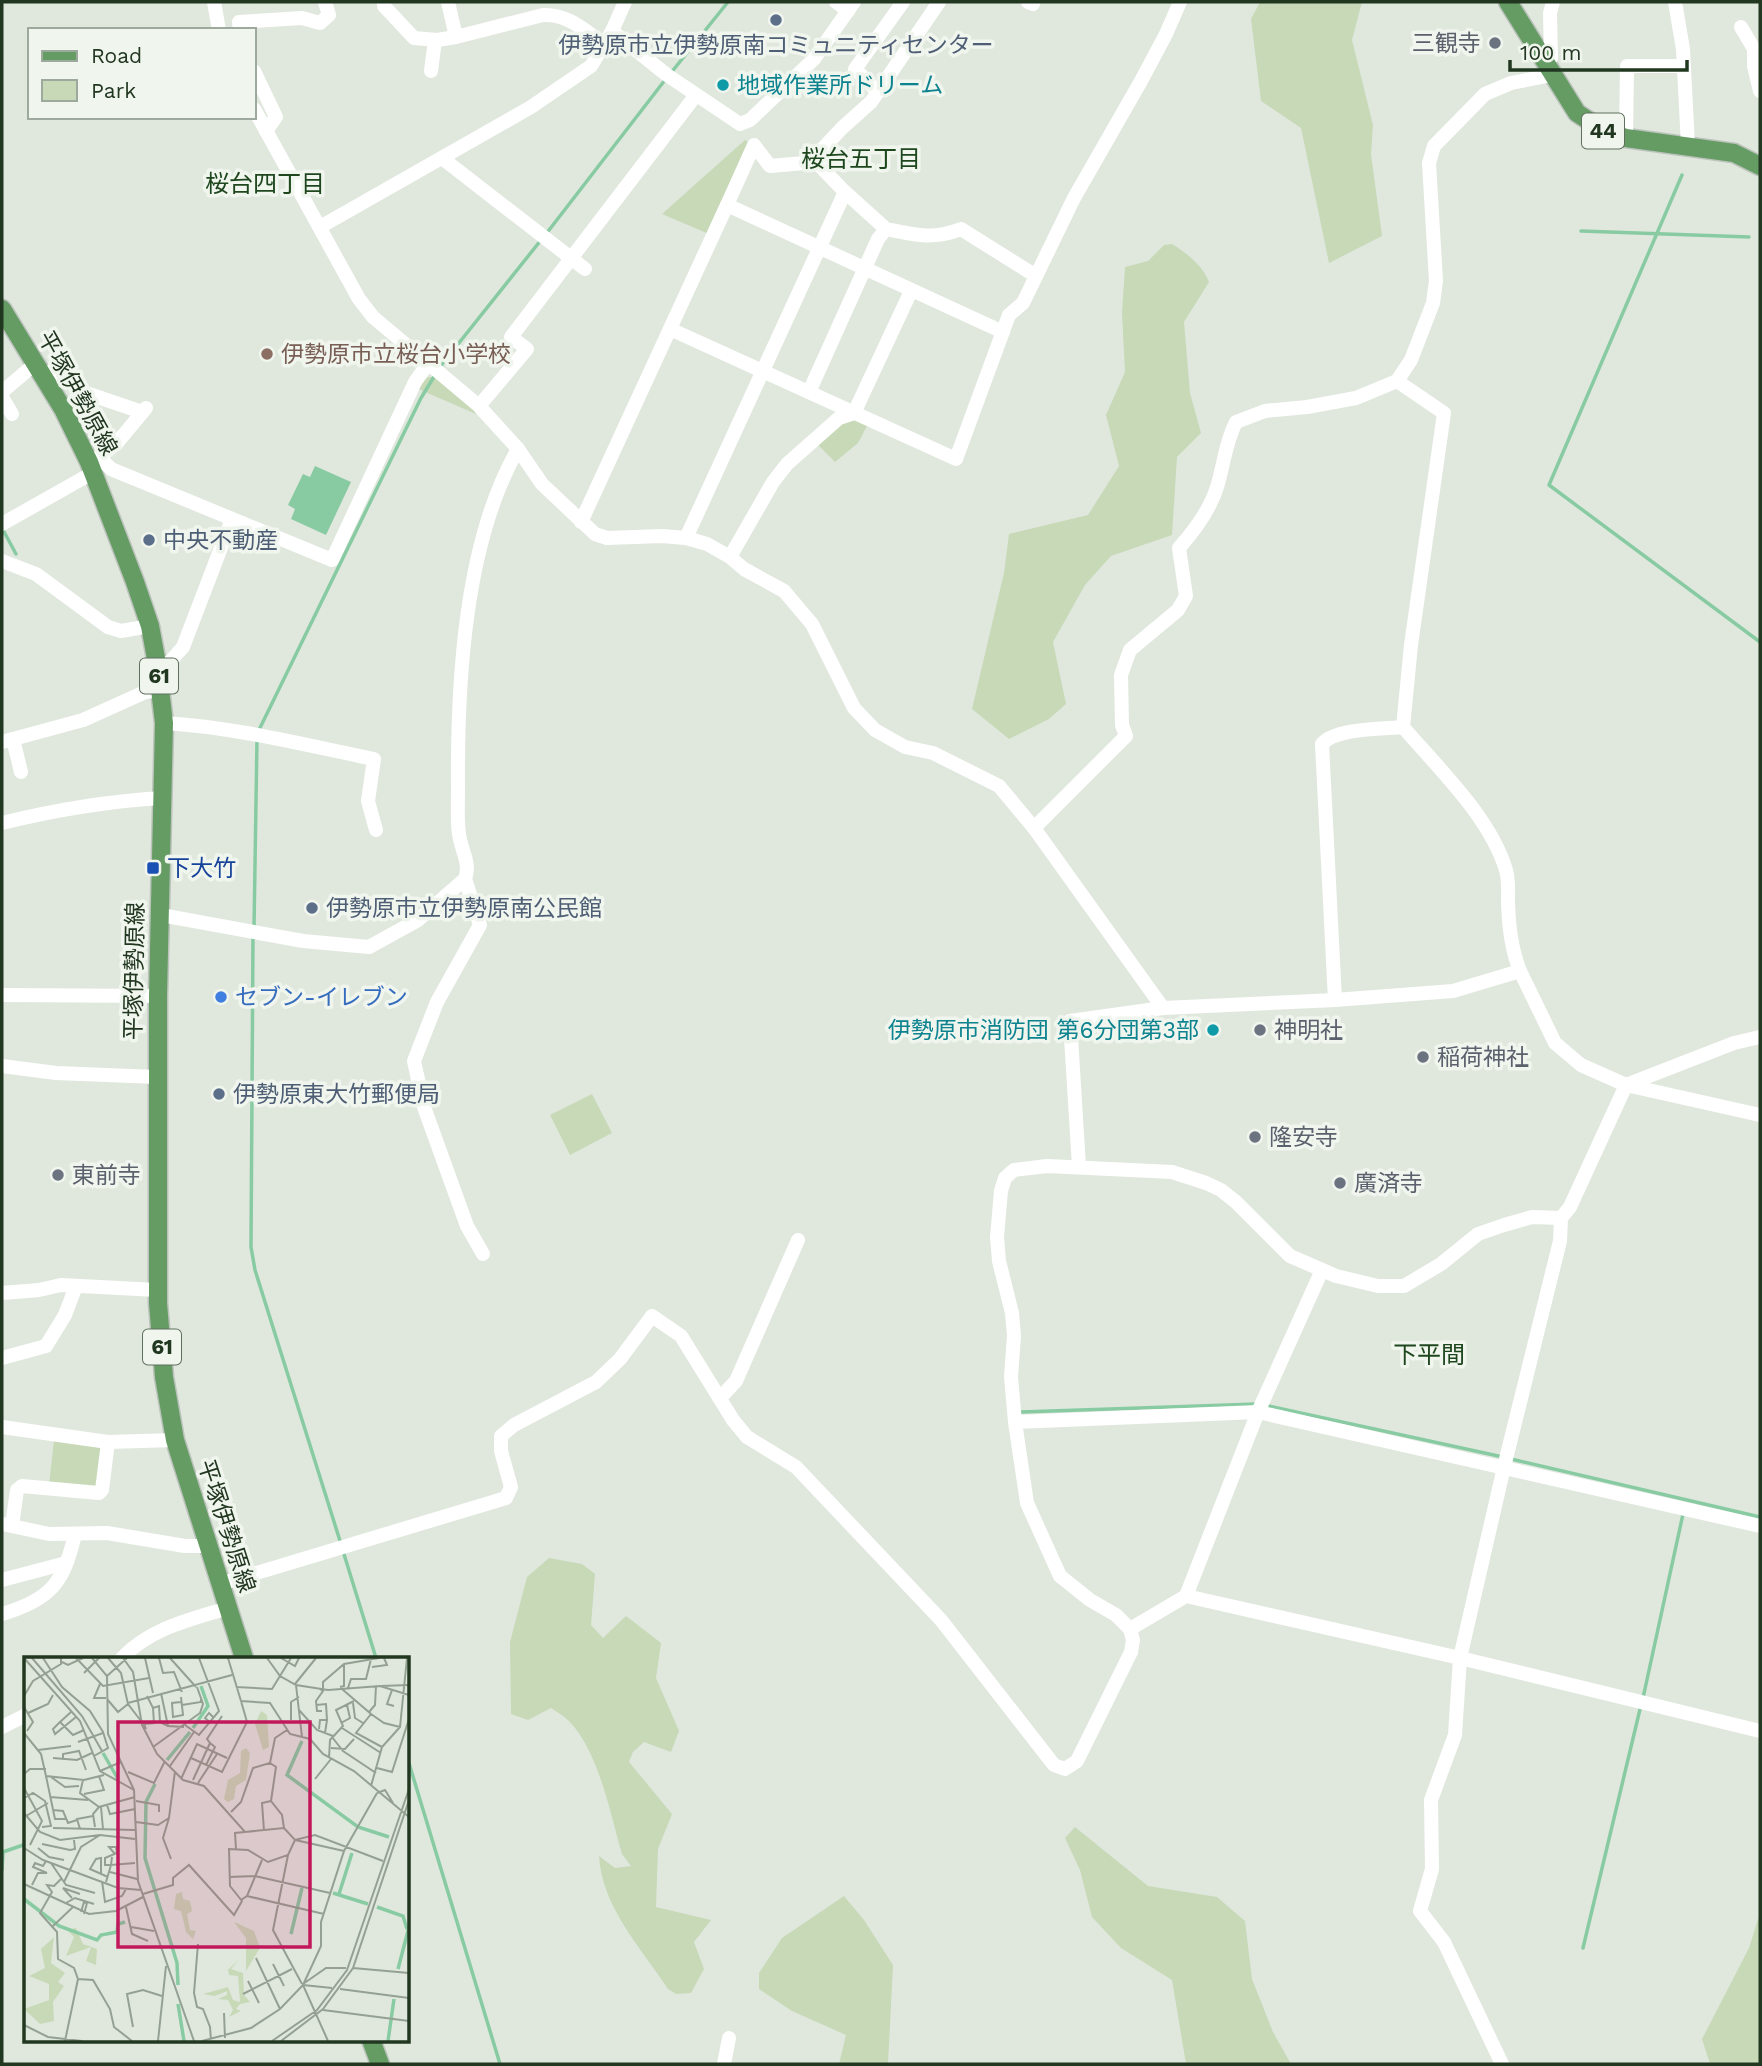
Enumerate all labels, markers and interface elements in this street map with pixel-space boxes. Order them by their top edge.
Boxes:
marker: 伊勢原市立伊勢原南コミュニティセンター [768,12,784,28]
legend [28,28,256,119]
scale bar [1510,28,1687,72]
place label: 三観寺 [1412,30,1481,57]
place label: 伊勢原市立伊勢原南コミュニティセンター [558,32,994,59]
marker: 三観寺 [1487,35,1503,51]
text: 100 m [1520,40,1582,65]
text: Road [91,43,142,68]
place label: 地域作業所ドリーム [737,72,943,99]
marker: 地域作業所ドリーム [715,77,731,93]
text: Park [91,78,136,103]
road number: 44 [1582,114,1624,148]
district label: 桜台五丁目 [801,145,921,173]
district label: 桜台四丁目 [205,170,325,198]
street label: 平塚伊勢原線 [32,326,123,460]
place label: 伊勢原市立桜台小学校 [281,341,511,368]
marker: 伊勢原市立桜台小学校 [259,346,275,362]
place label: 中央不動産 [163,527,278,554]
marker: 中央不動産 [141,532,157,548]
road number: 61 [140,658,178,694]
place label: 下大竹 [167,855,236,882]
marker: 下大竹 [145,860,161,876]
place label: 伊勢原市立伊勢原南公民館 [326,895,602,922]
marker: 伊勢原市立伊勢原南公民館 [304,900,320,916]
street label: 平塚伊勢原線 [120,902,149,1040]
place label: セブン-イレブン [235,984,408,1011]
marker: セブン-イレブン [213,989,229,1005]
place label: 伊勢原市消防団 第6分団第3部 [888,1017,1199,1044]
place label: 神明社 [1274,1017,1343,1044]
marker: 伊勢原市消防団 第6分団第3部 [1205,1022,1221,1038]
marker: 神明社 [1252,1022,1268,1038]
place label: 稲荷神社 [1437,1044,1529,1071]
marker: 稲荷神社 [1415,1049,1431,1065]
place label: 伊勢原東大竹郵便局 [233,1081,440,1108]
marker: 伊勢原東大竹郵便局 [211,1086,227,1102]
place label: 隆安寺 [1269,1124,1338,1151]
marker: 隆安寺 [1247,1129,1263,1145]
place label: 東前寺 [72,1162,141,1189]
marker: 東前寺 [50,1167,66,1183]
place label: 廣済寺 [1354,1170,1423,1197]
marker: 廣済寺 [1332,1175,1348,1191]
road number: 61 [143,1330,181,1364]
district label: 下平間 [1393,1341,1465,1369]
street label: 平塚伊勢原線 [192,1456,261,1596]
inset map [24,1657,410,2042]

